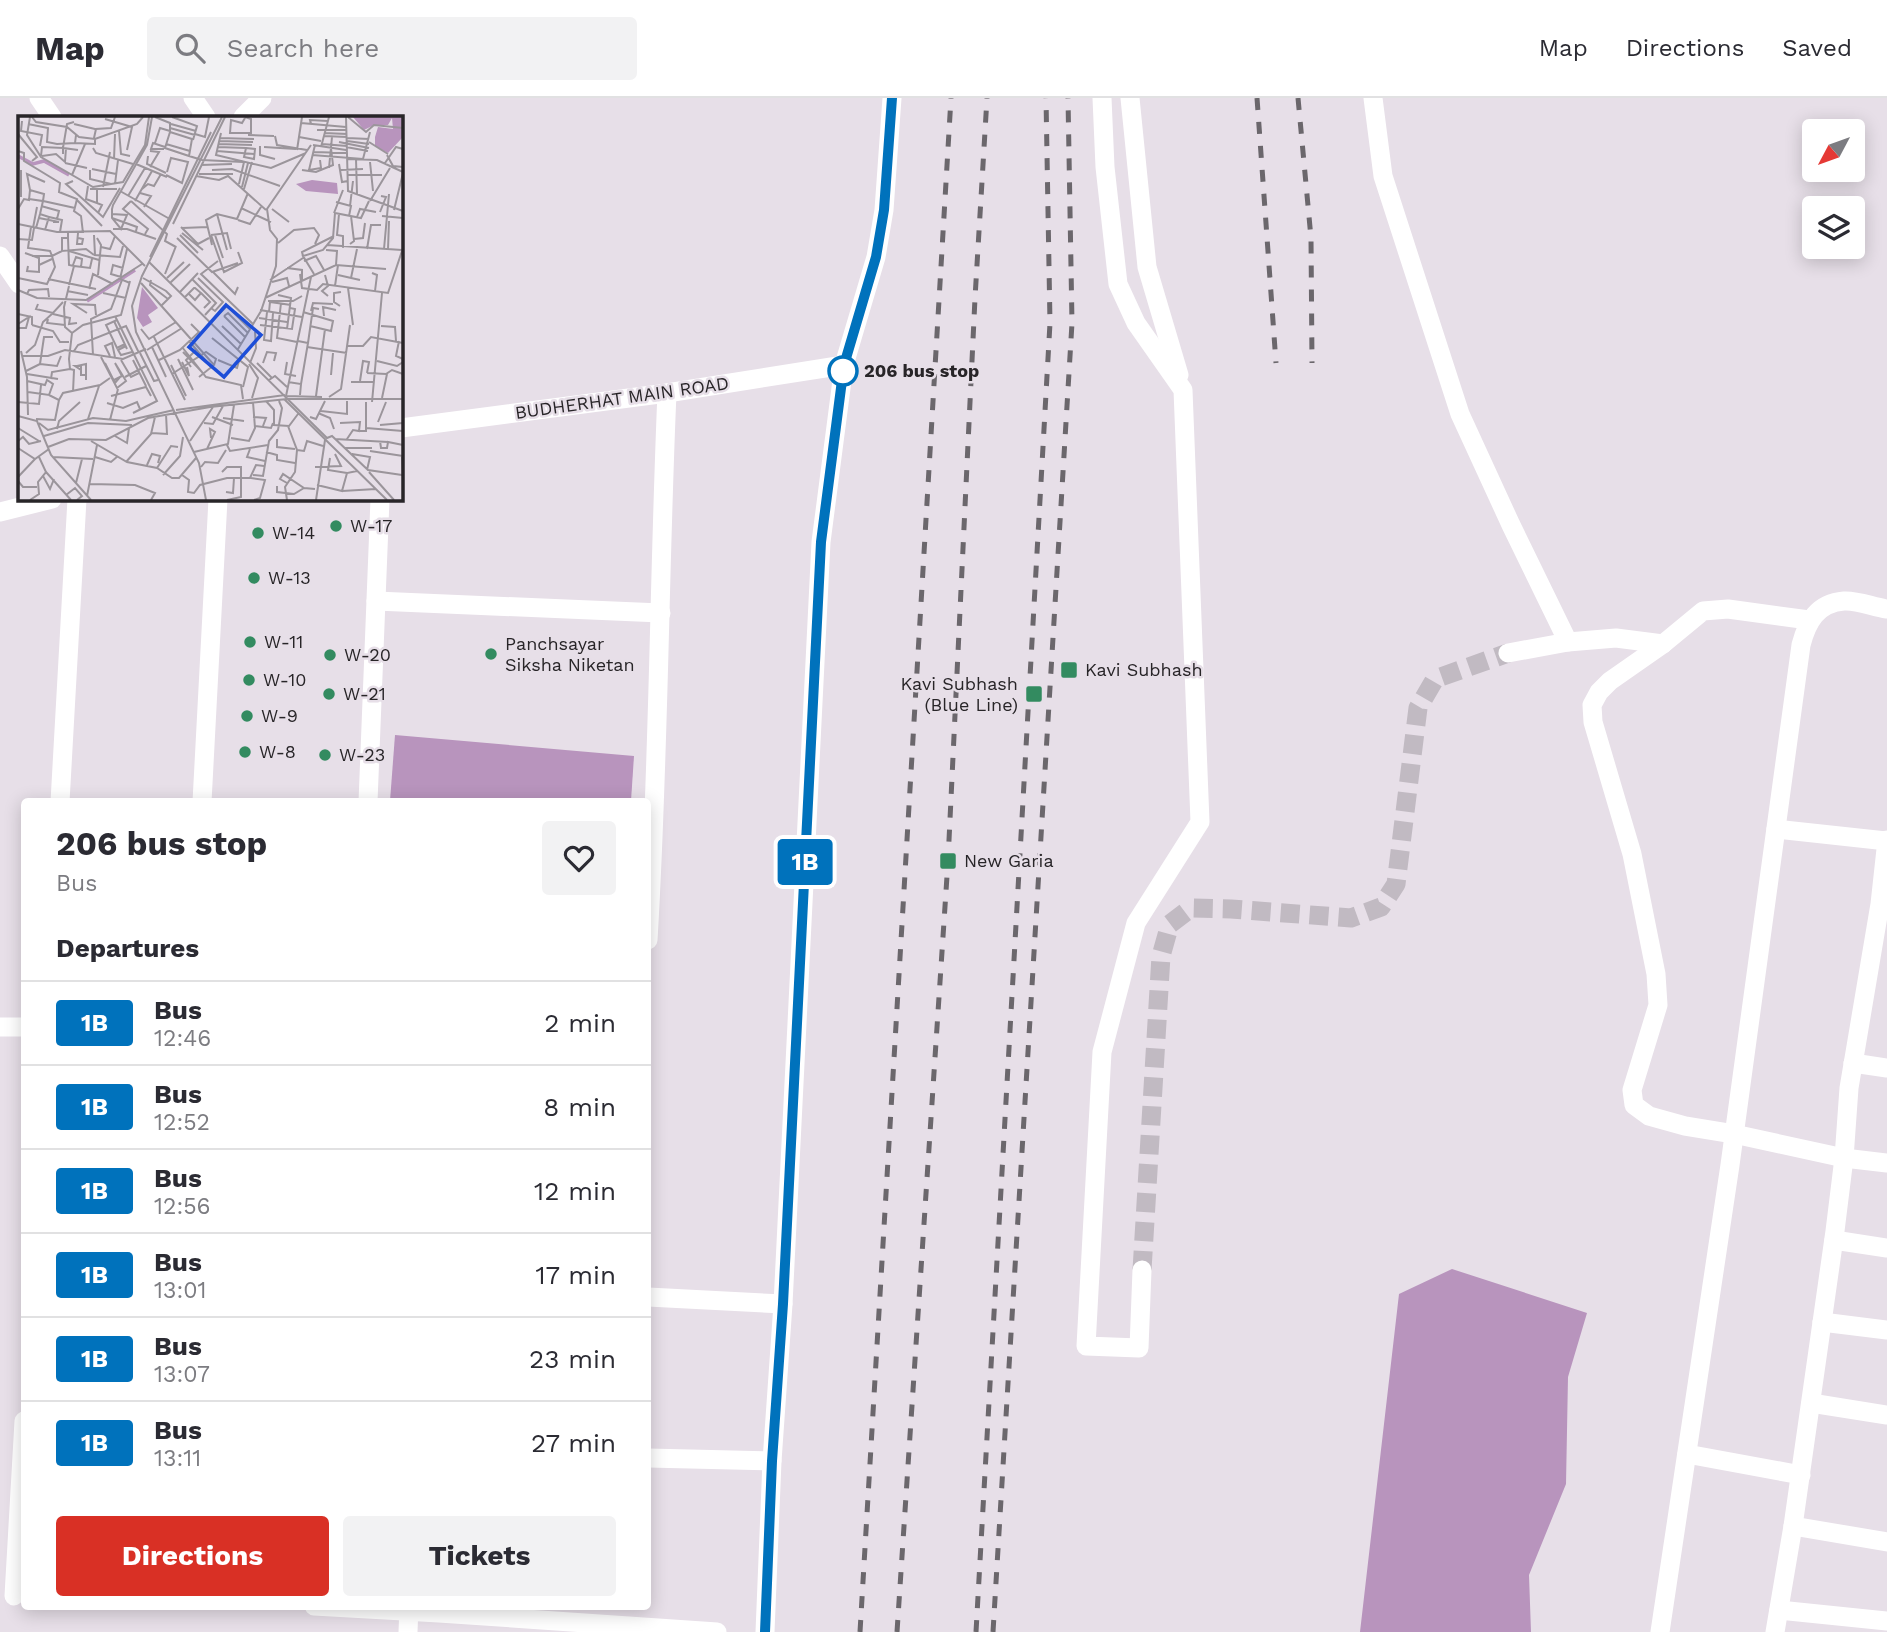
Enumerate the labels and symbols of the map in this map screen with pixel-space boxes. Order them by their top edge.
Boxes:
inset map [18,116,402,500]
north arrow [1802,119,1866,182]
marker: 206 bus stop [828,356,858,386]
place label: 206 bus stop [864,360,979,381]
street label: BUDHERHAT MAIN ROAD [514,372,730,423]
place label: W-17 [350,515,392,536]
marker: W-17 [328,518,344,534]
place label: W-14 [272,522,315,543]
marker: W-14 [250,525,266,541]
place label: W-13 [268,567,311,588]
marker: W-13 [246,570,262,586]
place label: W-11 [264,631,303,652]
place label: Panchsayar Siksha Niketan [505,633,635,675]
marker: W-11 [242,634,258,650]
place label: W-20 [344,644,391,665]
marker: Panchsayar Siksha Niketan [483,646,499,662]
marker: W-20 [322,647,338,663]
place label: Kavi Subhash [1085,659,1203,680]
marker: Kavi Subhash [1059,660,1079,680]
place label: W-10 [263,669,306,690]
marker: W-10 [241,672,257,688]
place label: Kavi Subhash (Blue Line) [900,673,1018,715]
place label: W-21 [343,683,386,704]
marker: Kavi Subhash (Blue Line) [1024,684,1044,704]
marker: W-21 [321,686,337,702]
place label: W-9 [261,705,298,726]
marker: W-9 [239,708,255,724]
place label: W-8 [259,741,296,762]
marker: W-8 [237,744,253,760]
place label: W-23 [339,744,385,765]
marker: W-23 [317,747,333,763]
line badge: 1B [774,839,836,885]
place label: New Garia [964,850,1054,871]
marker: New Garia [938,851,958,871]

